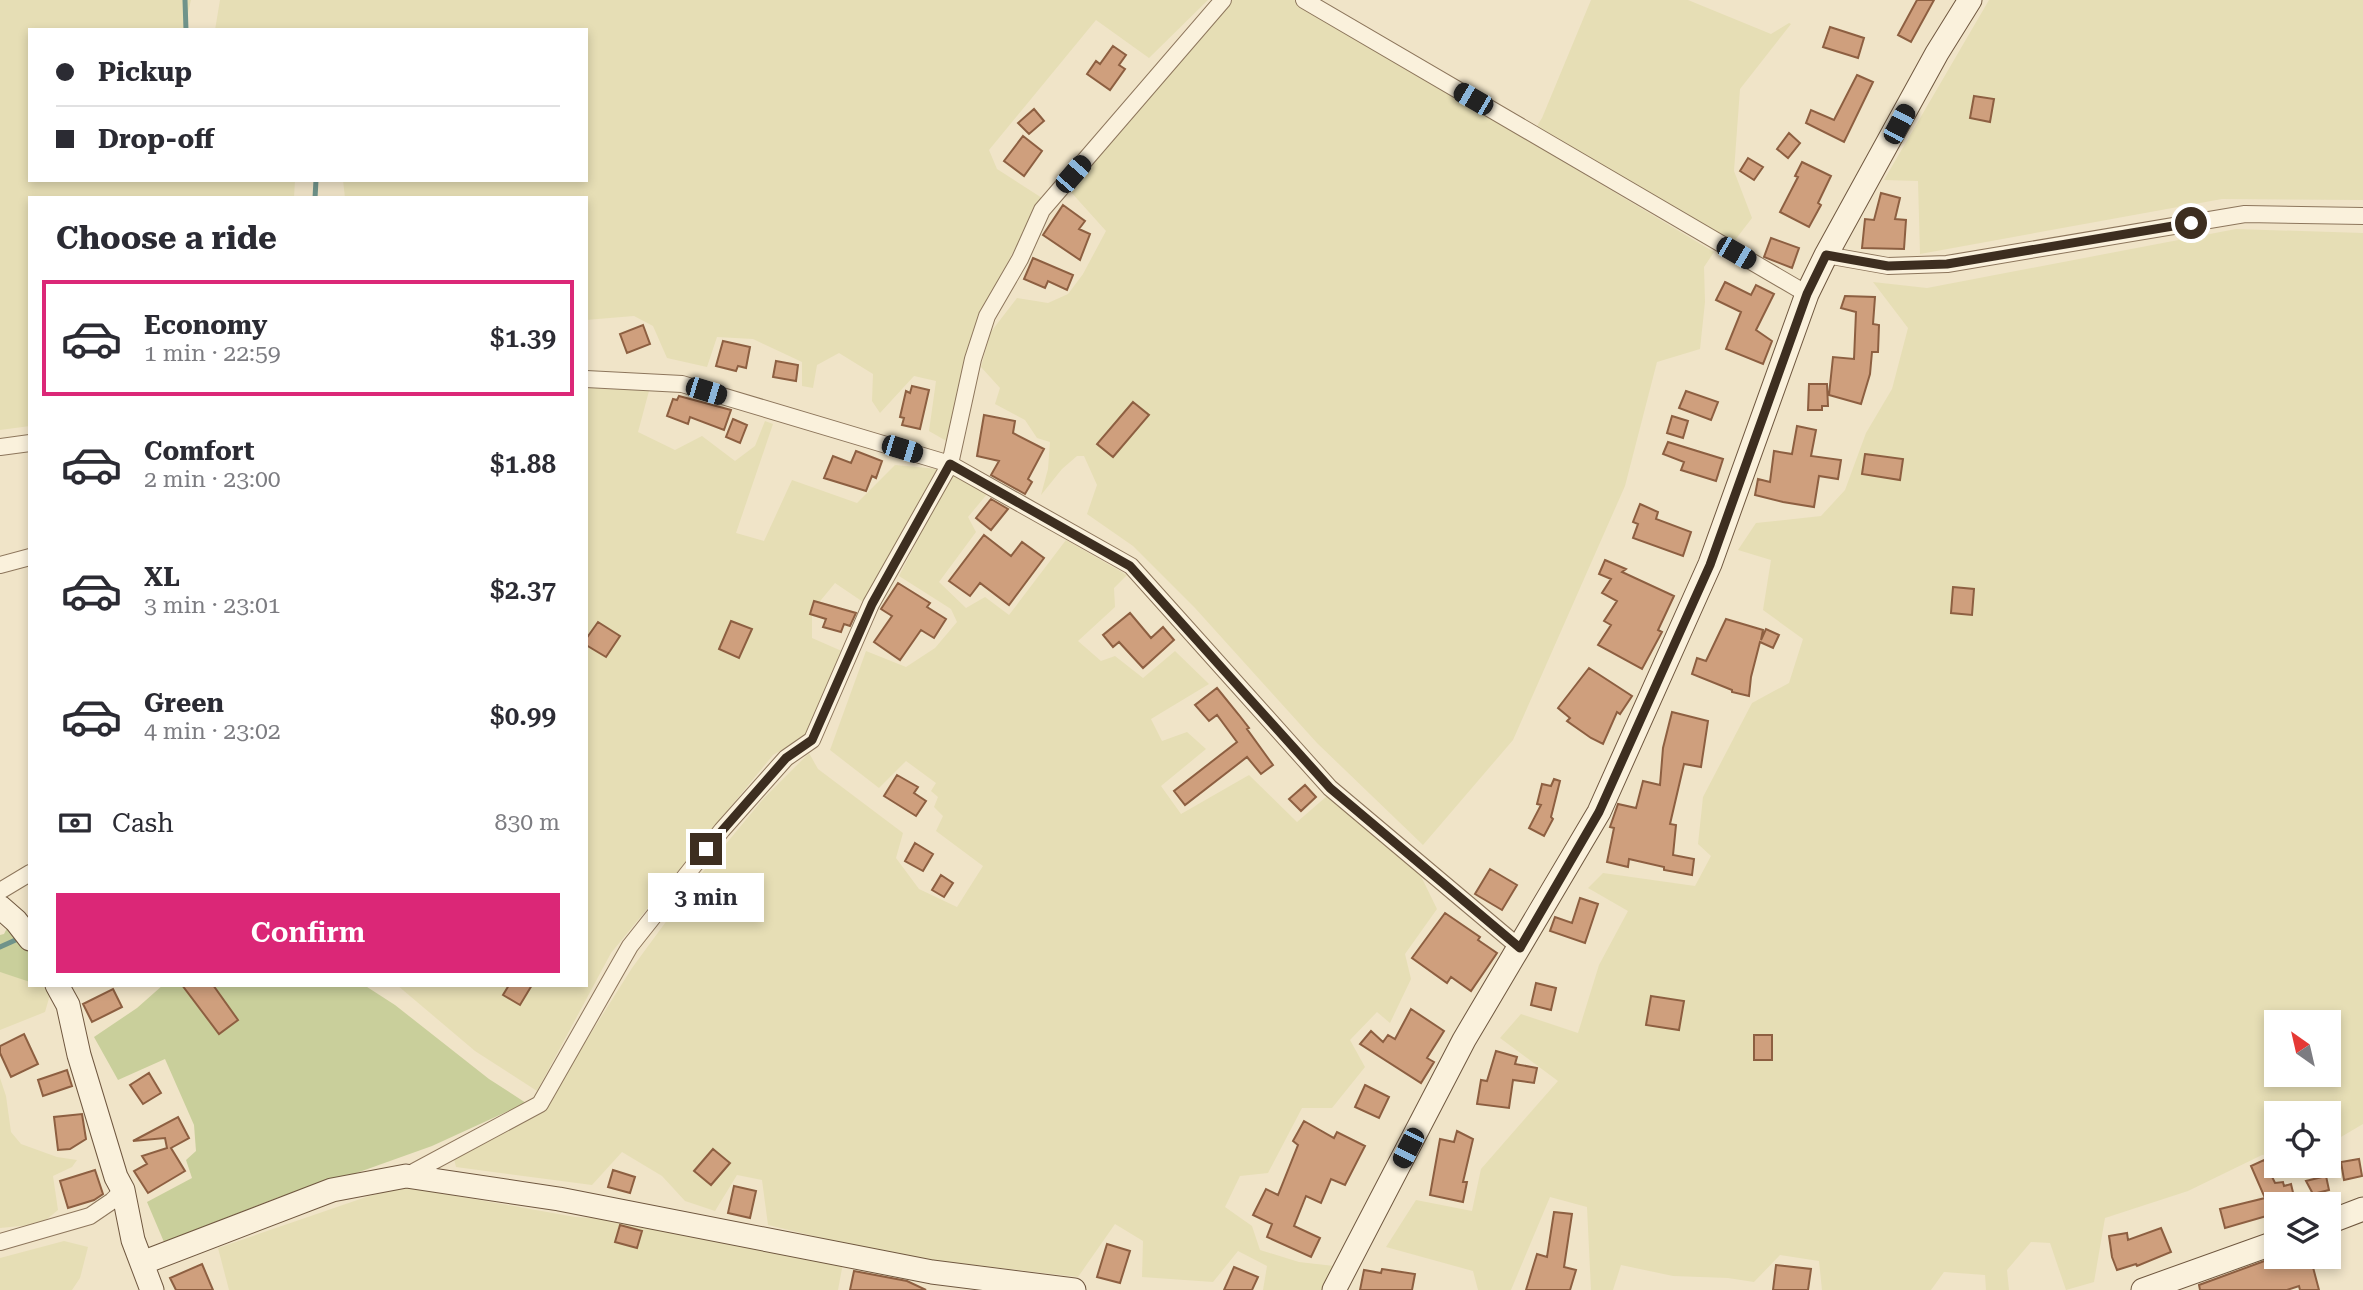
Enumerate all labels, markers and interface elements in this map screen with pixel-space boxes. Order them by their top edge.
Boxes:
text: Pickup [98,57,192,87]
car [1450,79,1497,119]
car [1880,101,1919,147]
text: Drop-off [98,124,214,154]
car [1052,151,1095,197]
route start [2175,207,2207,239]
text: Choose a ride [56,219,277,257]
car [1713,233,1760,273]
icon: car [60,307,123,370]
text: Economy [144,310,267,340]
text: $1.39 [490,323,556,353]
text: 1 min · 22:59 [144,340,281,367]
car [683,375,730,407]
icon: car [60,433,123,496]
car [879,433,926,465]
text: Comfort [144,436,254,466]
text: $1.88 [490,449,556,479]
text: 2 min · 23:00 [144,466,281,493]
icon: car [60,559,123,622]
text: XL [144,562,180,592]
text: $2.37 [490,575,556,605]
text: 3 min · 23:01 [144,592,281,619]
icon: car [60,685,123,748]
text: Green [144,688,224,718]
text: $0.99 [490,701,556,731]
text: 4 min · 23:02 [144,718,281,745]
icon: cash [56,804,94,842]
text: Cash [112,808,174,838]
text: 830 m [495,809,560,836]
route end [690,833,722,865]
callout: 3 min [648,874,764,922]
text: 3 min [674,884,738,911]
button: Confirm [56,893,560,973]
north arrow [2264,1010,2342,1087]
map controls [2264,1010,2341,1269]
button: locate [2264,1101,2341,1178]
car [1390,1125,1427,1171]
button: layers [2264,1192,2341,1269]

